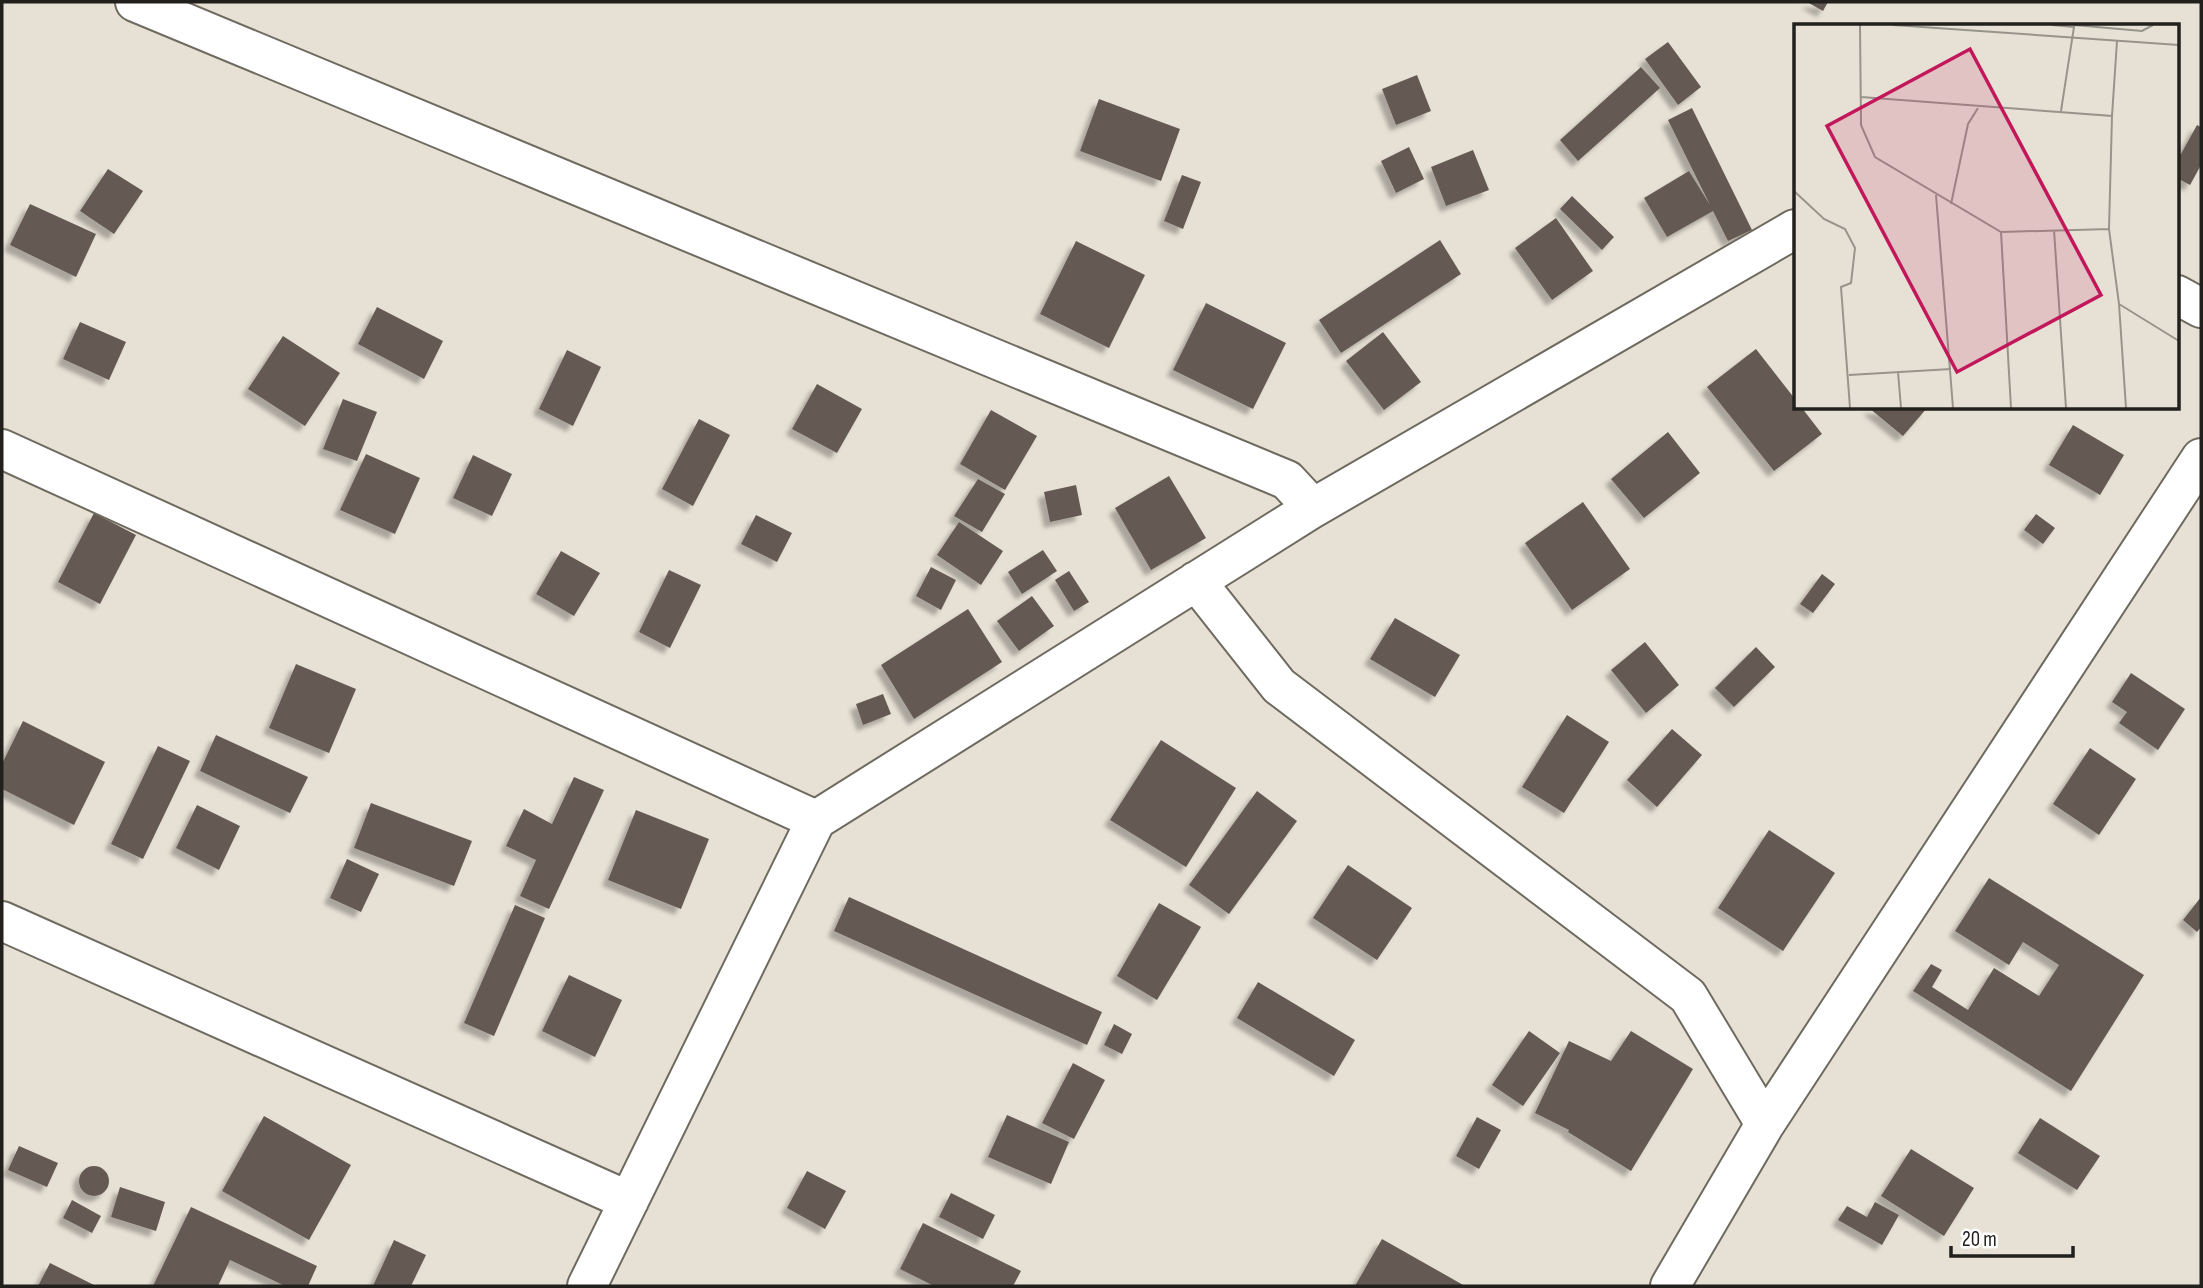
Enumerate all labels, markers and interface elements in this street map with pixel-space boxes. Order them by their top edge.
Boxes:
inset map [1794,24,2178,410]
scale bar [1951,1214,2074,1258]
text: 20 m [1962,1227,1997,1252]

